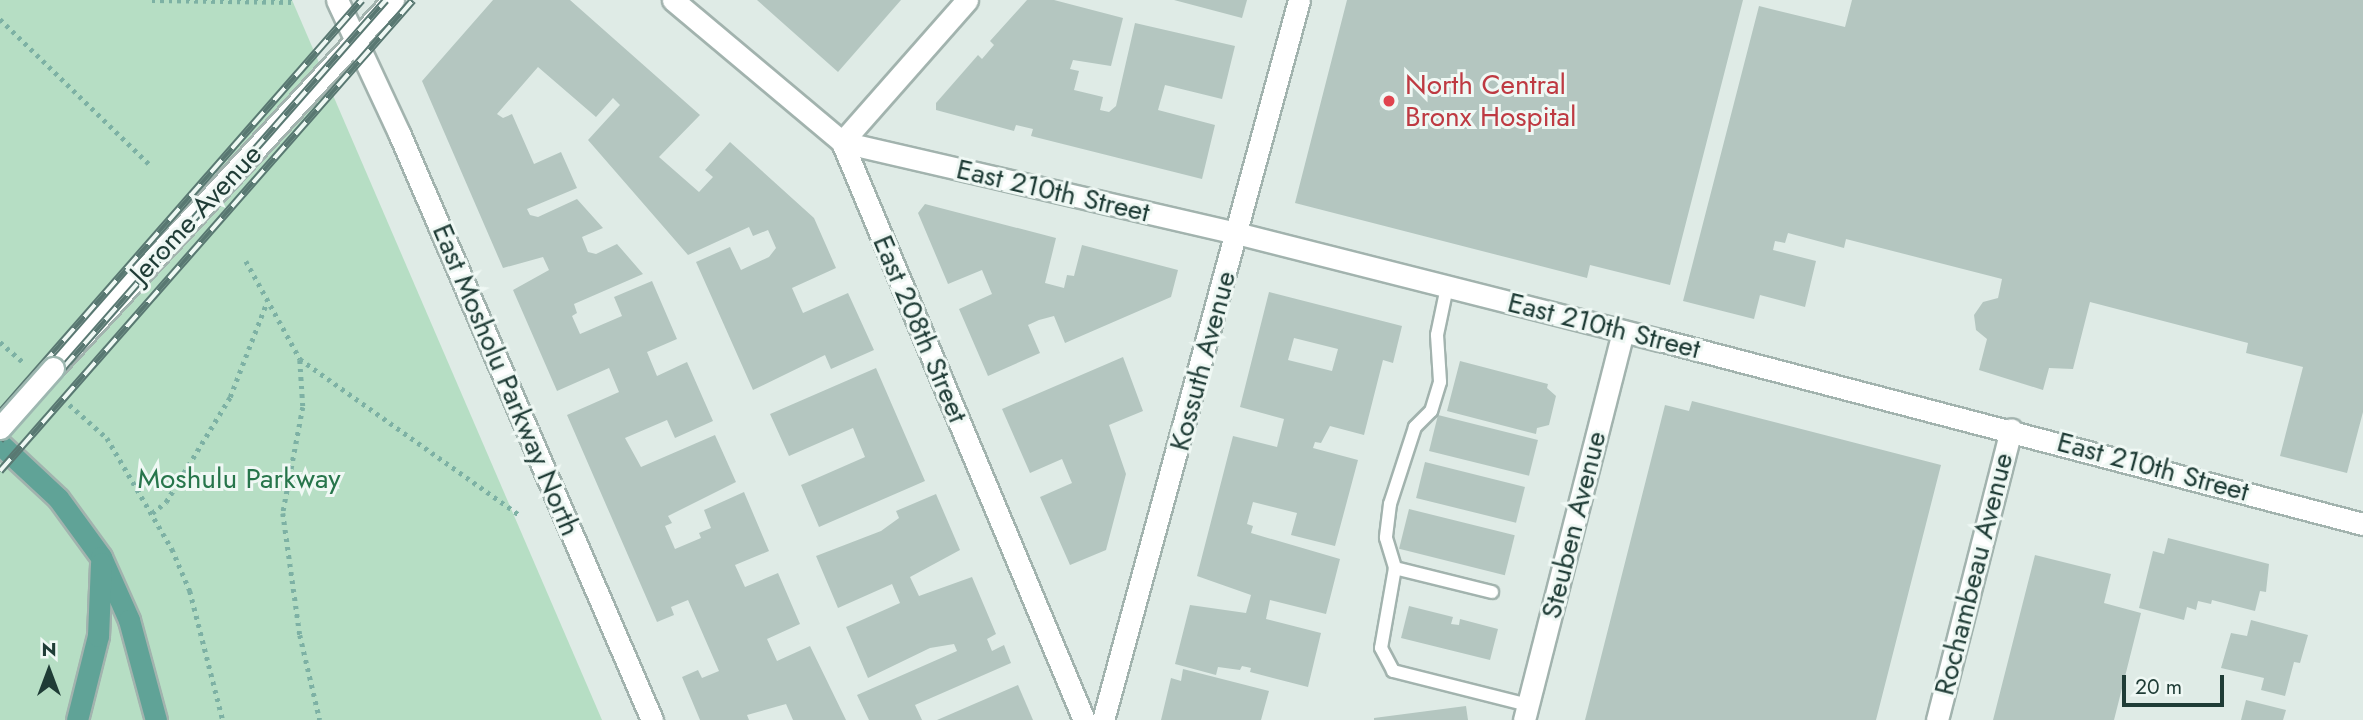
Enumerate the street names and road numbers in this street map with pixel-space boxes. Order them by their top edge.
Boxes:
street label: Jerome Avenue [123,138,269,290]
street label: East 210th Street [953,152,1153,230]
street label: East Mosholu Parkway North [425,219,587,541]
street label: East 208th Street [865,230,975,428]
street label: Kossuth Avenue [1163,268,1243,454]
street label: East 210th Street [1504,286,1704,366]
street label: East 210th Street [2053,425,2253,509]
street label: Steuben Avenue [1534,428,1614,622]
street label: Rochambeau Avenue [1928,449,2020,699]

